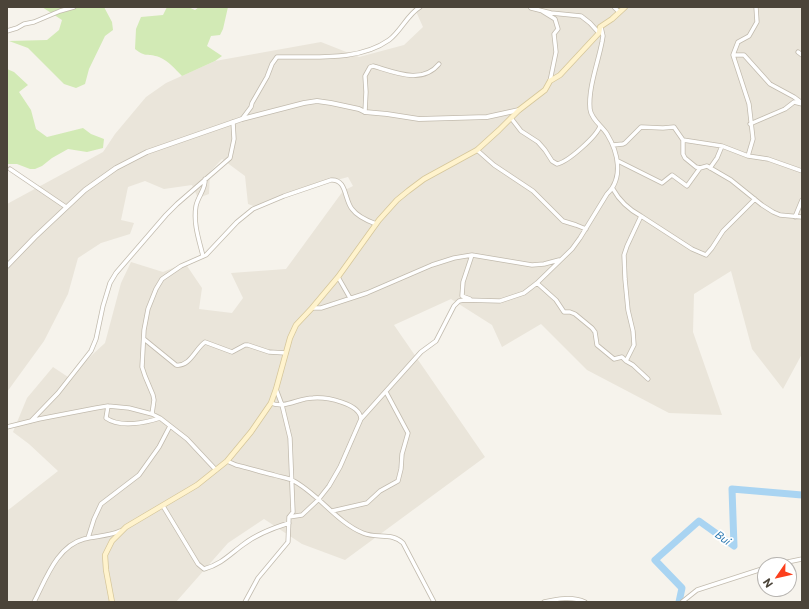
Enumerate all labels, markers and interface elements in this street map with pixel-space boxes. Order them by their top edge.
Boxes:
water label: Bui [713,528,733,548]
north arrow [757,557,797,597]
text: N [760,576,775,590]

